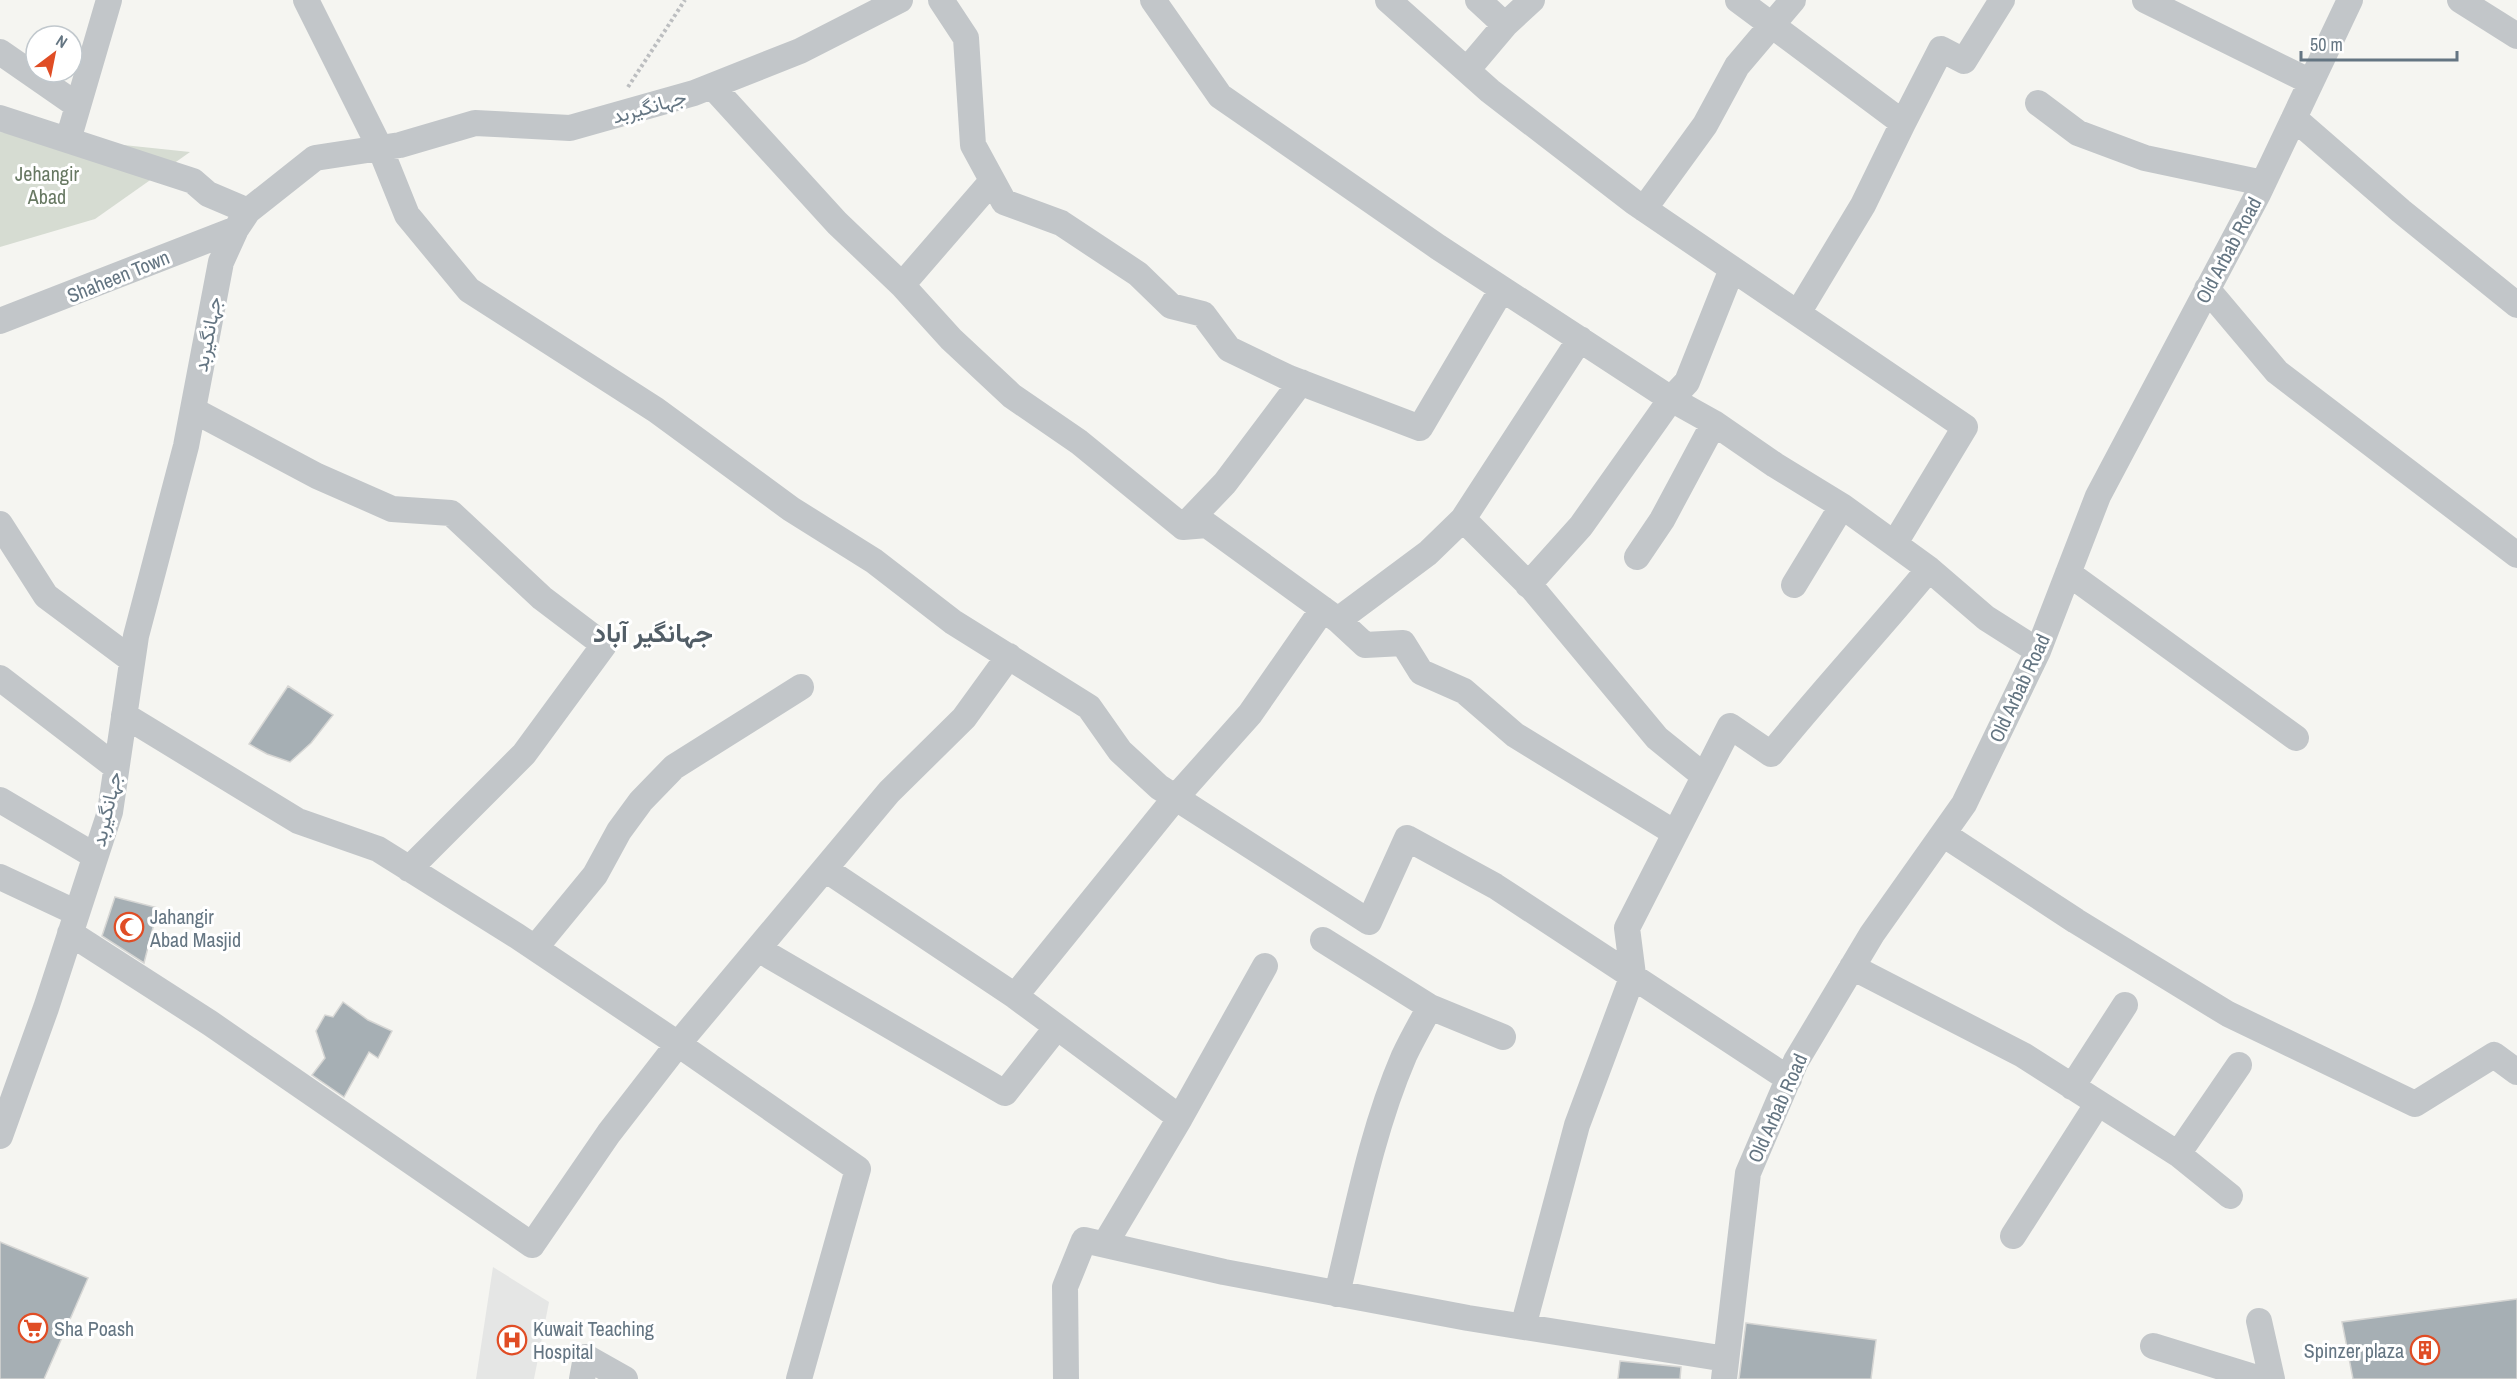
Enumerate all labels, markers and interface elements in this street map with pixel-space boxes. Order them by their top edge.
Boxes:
north arrow [24,24,84,84]
scale bar [2301,24,2457,62]
text: N [52,29,72,53]
text: 50 m [2310,32,2343,57]
street label: جہانگیربد [609,83,689,129]
park label: Jehangir Abad [15,160,79,210]
street label: Old Arbab Road [2189,192,2267,308]
street label: Shaheen Town [63,243,173,309]
street label: جہانگیربد [186,294,228,374]
district label: جہانگیر آباد [593,615,713,650]
street label: Old Arbab Road [1982,629,2056,747]
street label: جہانگیربد [84,769,128,849]
place label: Jahangir Abad Masjid [149,903,241,953]
mosque icon: Jahangir Abad Masjid [113,911,145,943]
street label: Old Arbab Road [1741,1049,1813,1167]
supermarket icon: Sha Poash [17,1312,49,1344]
place label: Sha Poash [54,1315,134,1342]
place label: Kuwait Teaching Hospital [533,1315,654,1365]
hospital icon: Kuwait Teaching Hospital [496,1324,528,1356]
building icon: Spinzer plaza [2409,1334,2441,1366]
place label: Spinzer plaza [2304,1337,2404,1364]

